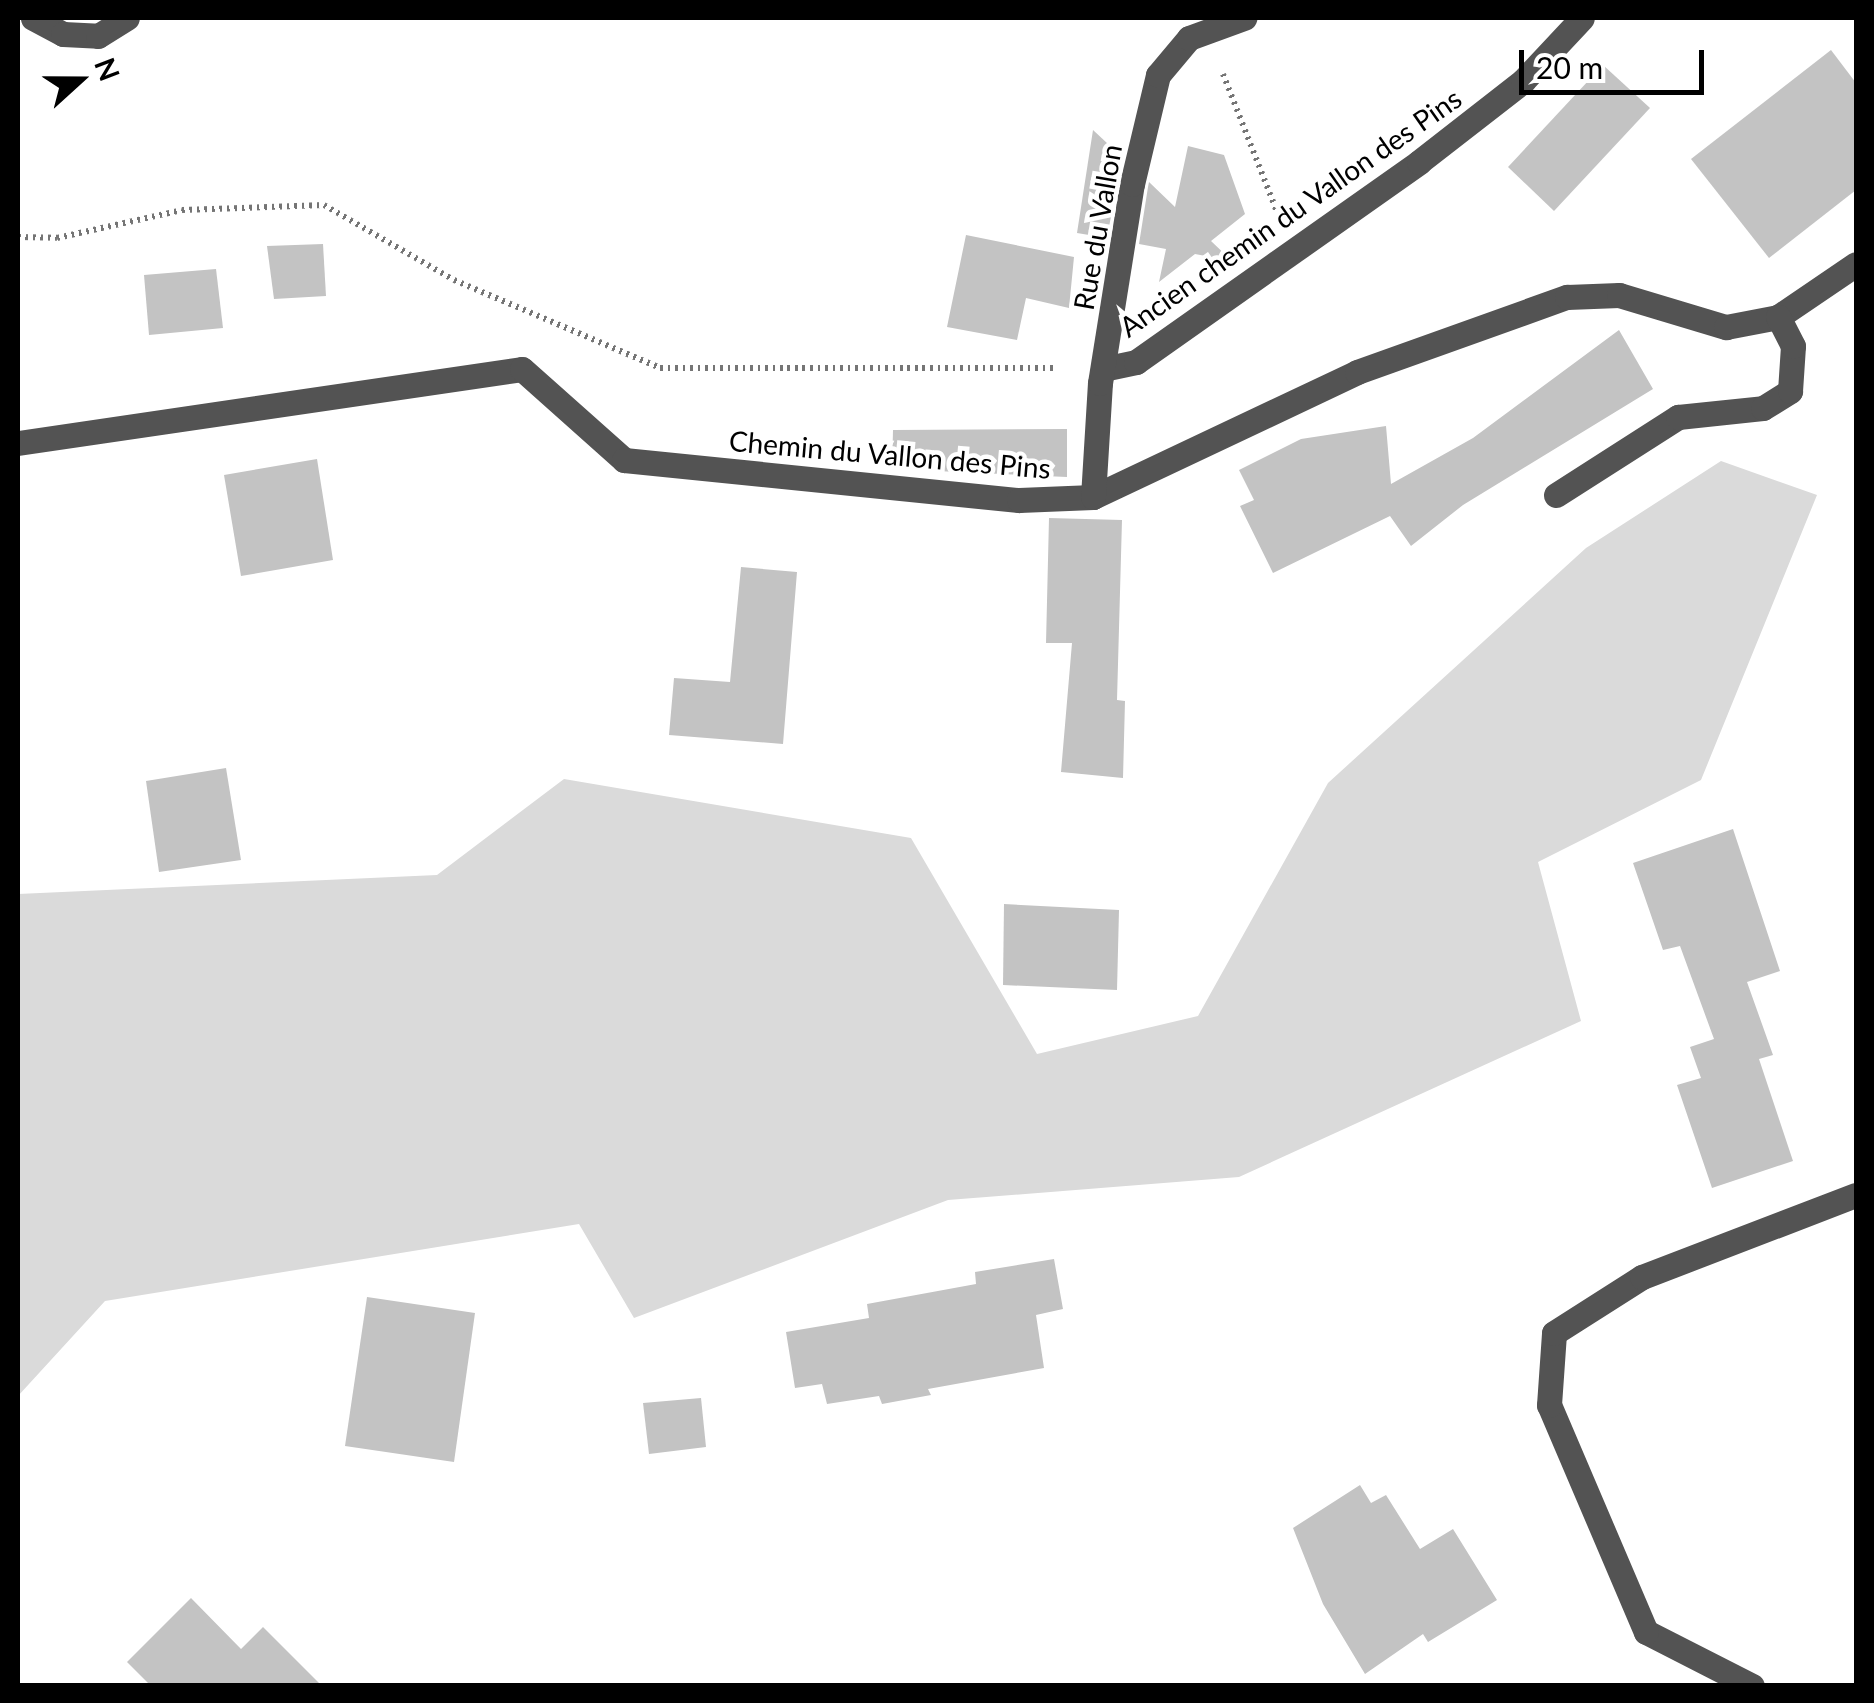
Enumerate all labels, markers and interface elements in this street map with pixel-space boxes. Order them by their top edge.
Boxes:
north arrow [30,30,130,130]
scale bar [1524,30,1709,92]
text: 20 m [1536,49,1603,85]
text: N [88,53,128,85]
street label: Ancien chemin du Vallon des Pins [1112,80,1468,344]
street label: Rue du Vallon [1066,141,1128,313]
street label: Chemin du Vallon des Pins [727,423,1053,485]

